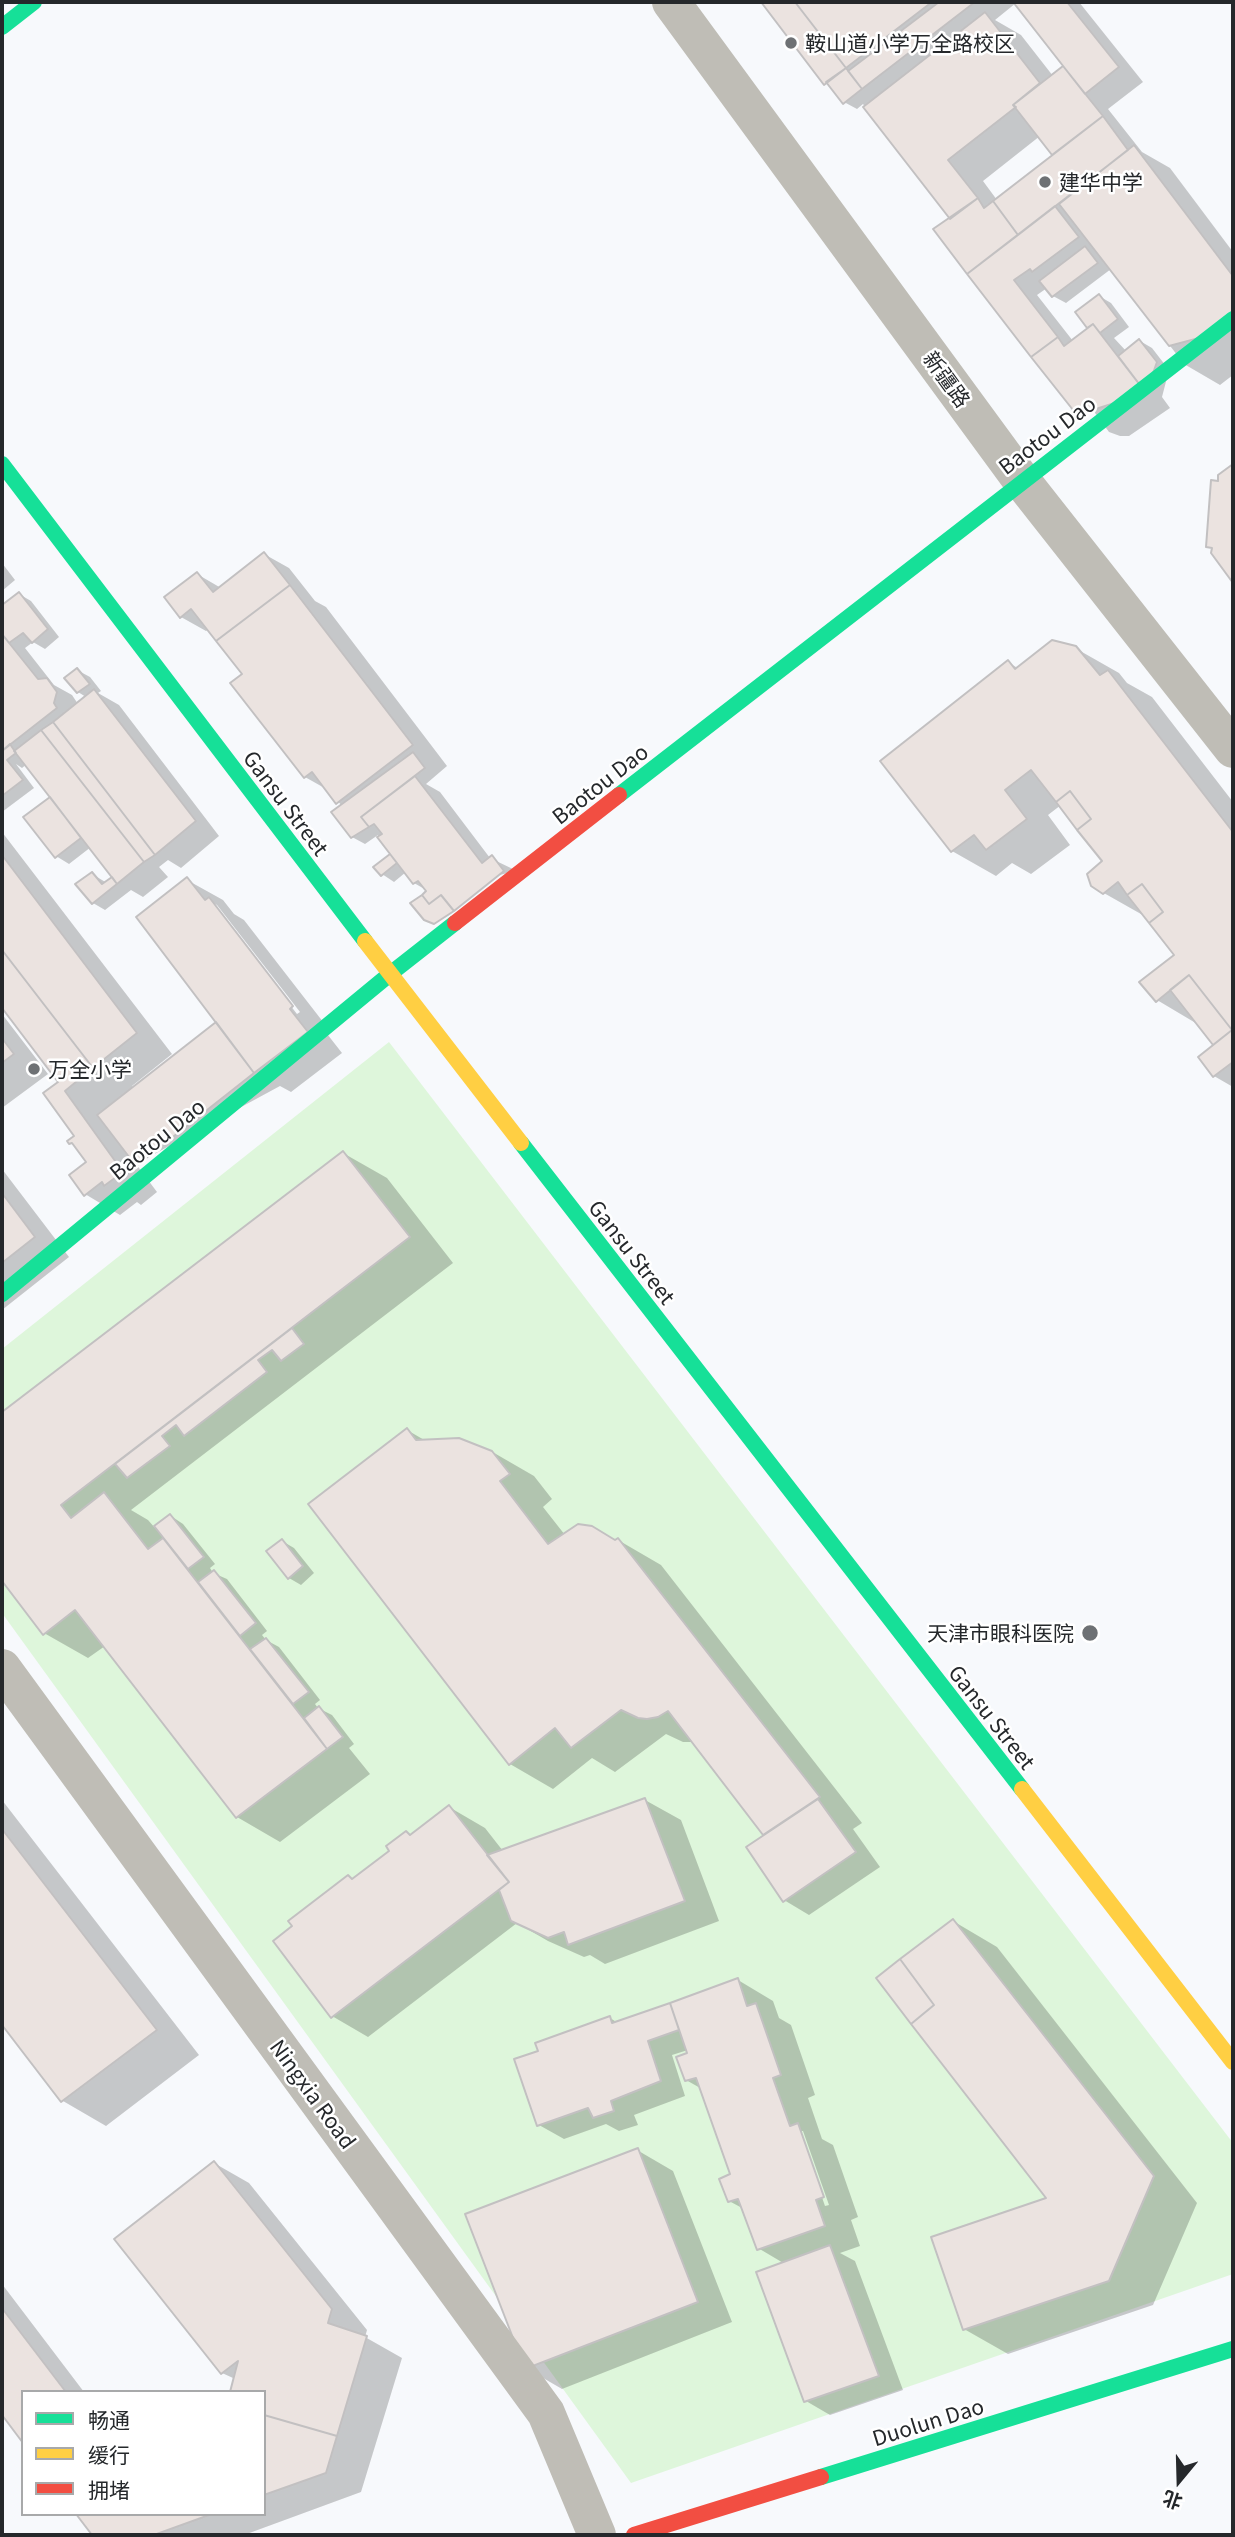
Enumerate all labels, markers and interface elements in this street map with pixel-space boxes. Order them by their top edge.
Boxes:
place label: 鞍山道小学万全路校区 [805,30,1015,56]
marker: 鞍山道小学万全路校区 [783,35,799,51]
place label: 建华中学 [1059,169,1143,195]
marker: 建华中学 [1037,174,1053,190]
street label: 新疆路 [918,346,976,412]
street label: Baotou Dao [994,390,1100,480]
street label: Baotou Dao [547,739,653,829]
street label: Gansu Street [238,746,334,860]
place label: 万全小学 [48,1056,132,1082]
marker: 万全小学 [26,1061,42,1077]
street label: Baotou Dao [105,1093,209,1185]
street label: Gansu Street [584,1195,680,1309]
place label: 天津市眼科医院 [927,1620,1074,1646]
marker: 天津市眼科医院 [1080,1623,1100,1643]
street label: Gansu Street [944,1660,1040,1774]
street label: Ningxia Road [265,2035,361,2153]
legend [21,2390,266,2516]
street label: Duolun Dao [869,2393,987,2451]
text: 畅通 [88,2404,130,2434]
text: 缓行 [88,2439,130,2469]
north arrow [1144,2446,1214,2516]
text: 拥堵 [88,2474,130,2504]
text: 北 [1159,2485,1185,2517]

